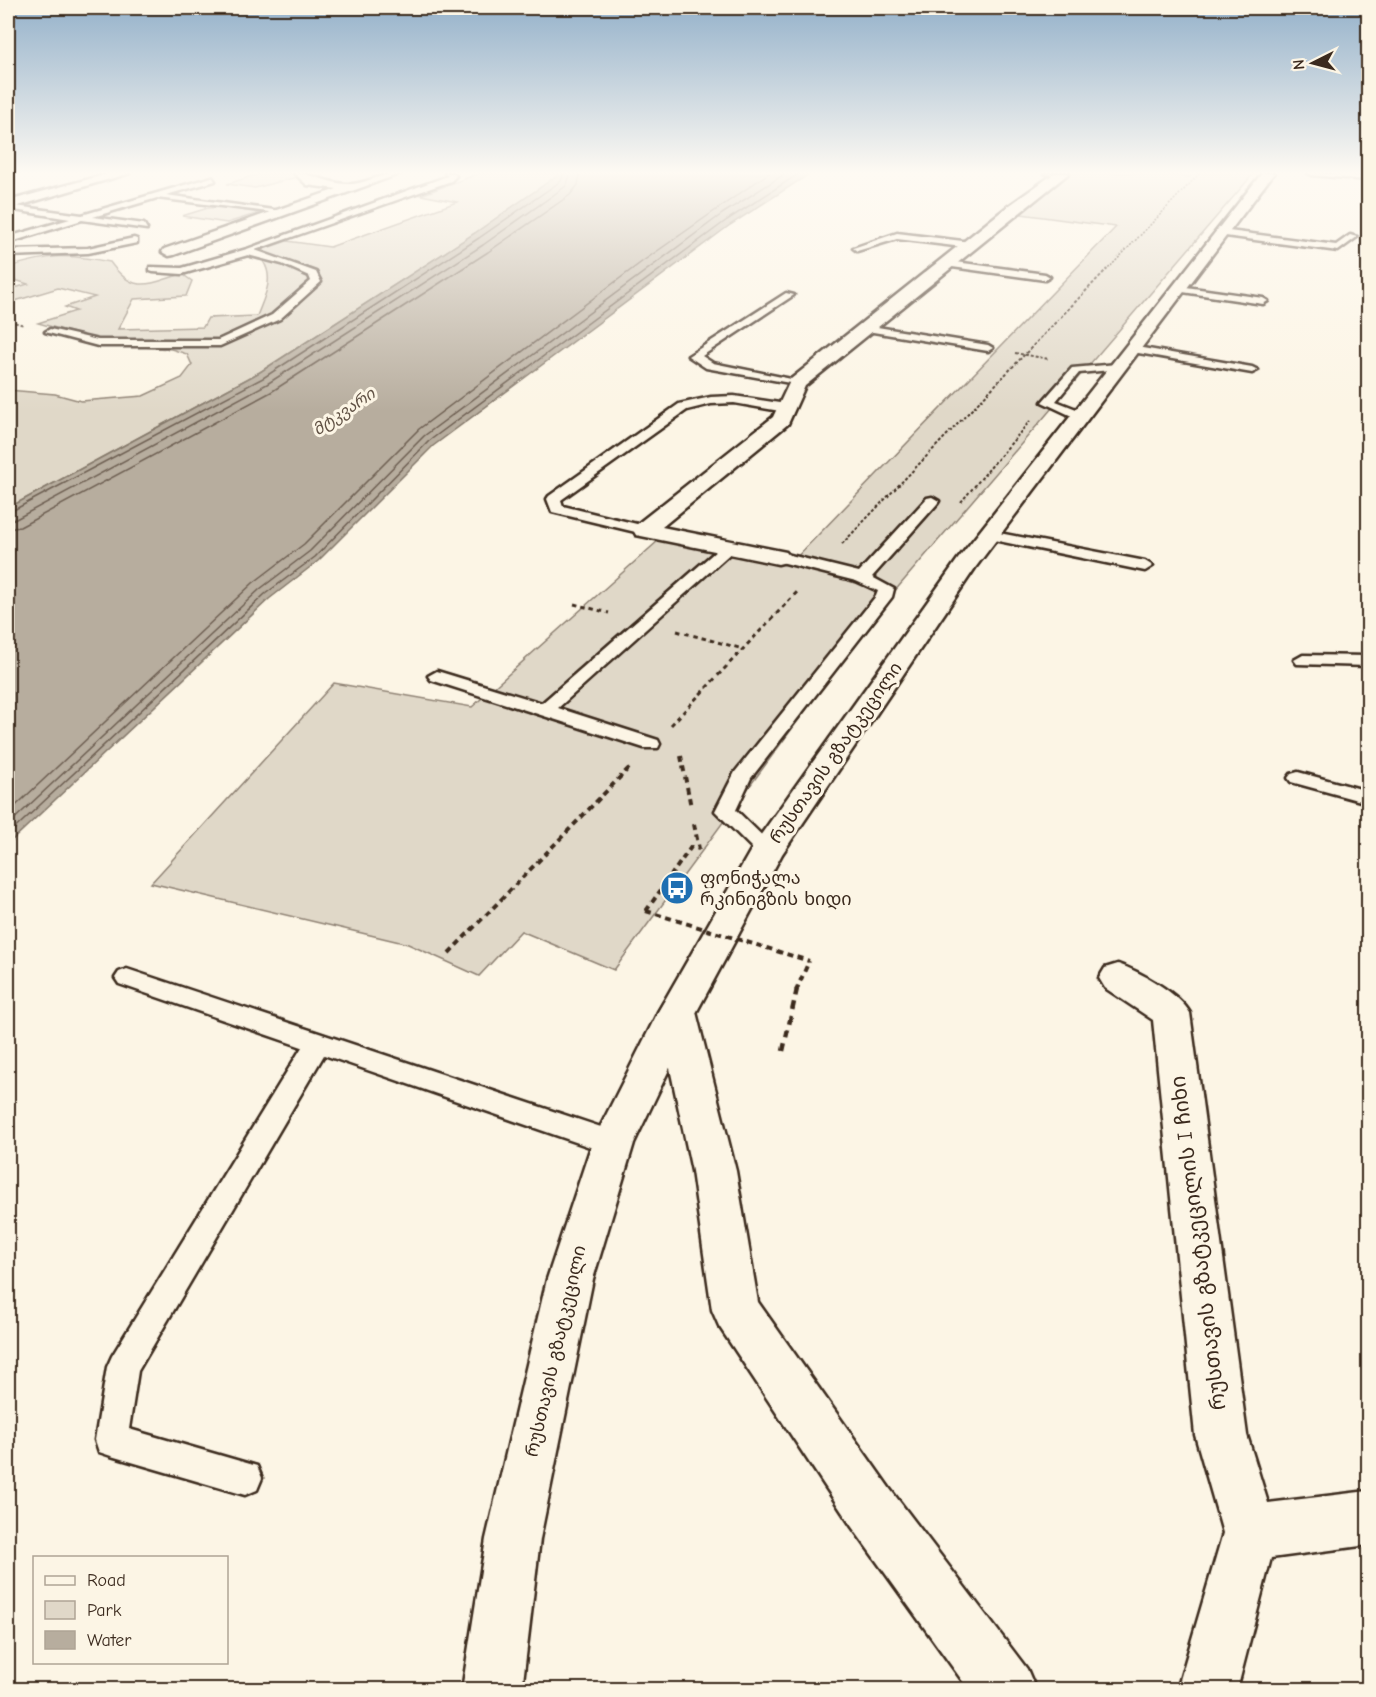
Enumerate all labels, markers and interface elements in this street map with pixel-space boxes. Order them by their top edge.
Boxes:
north arrow [1283,33,1343,93]
text: N [1290,58,1309,71]
water label: მტკვარი [310,384,379,439]
street label: რუსთავის გზატკეცილი [765,658,907,848]
place label: ფონიჭალა რკინიგზის ხიდი [700,868,852,910]
bus stop icon: ფონიჭალა რკინიგზის ხიდი [659,870,695,906]
street label: რუსთავის გზატკეცილის I ჩიხი [1166,1074,1231,1412]
street label: რუსთავის გზატკეცილი [521,1243,591,1459]
legend [33,1556,228,1664]
text: Road [87,1570,126,1591]
text: Park [87,1600,122,1621]
text: Water [87,1630,132,1651]

